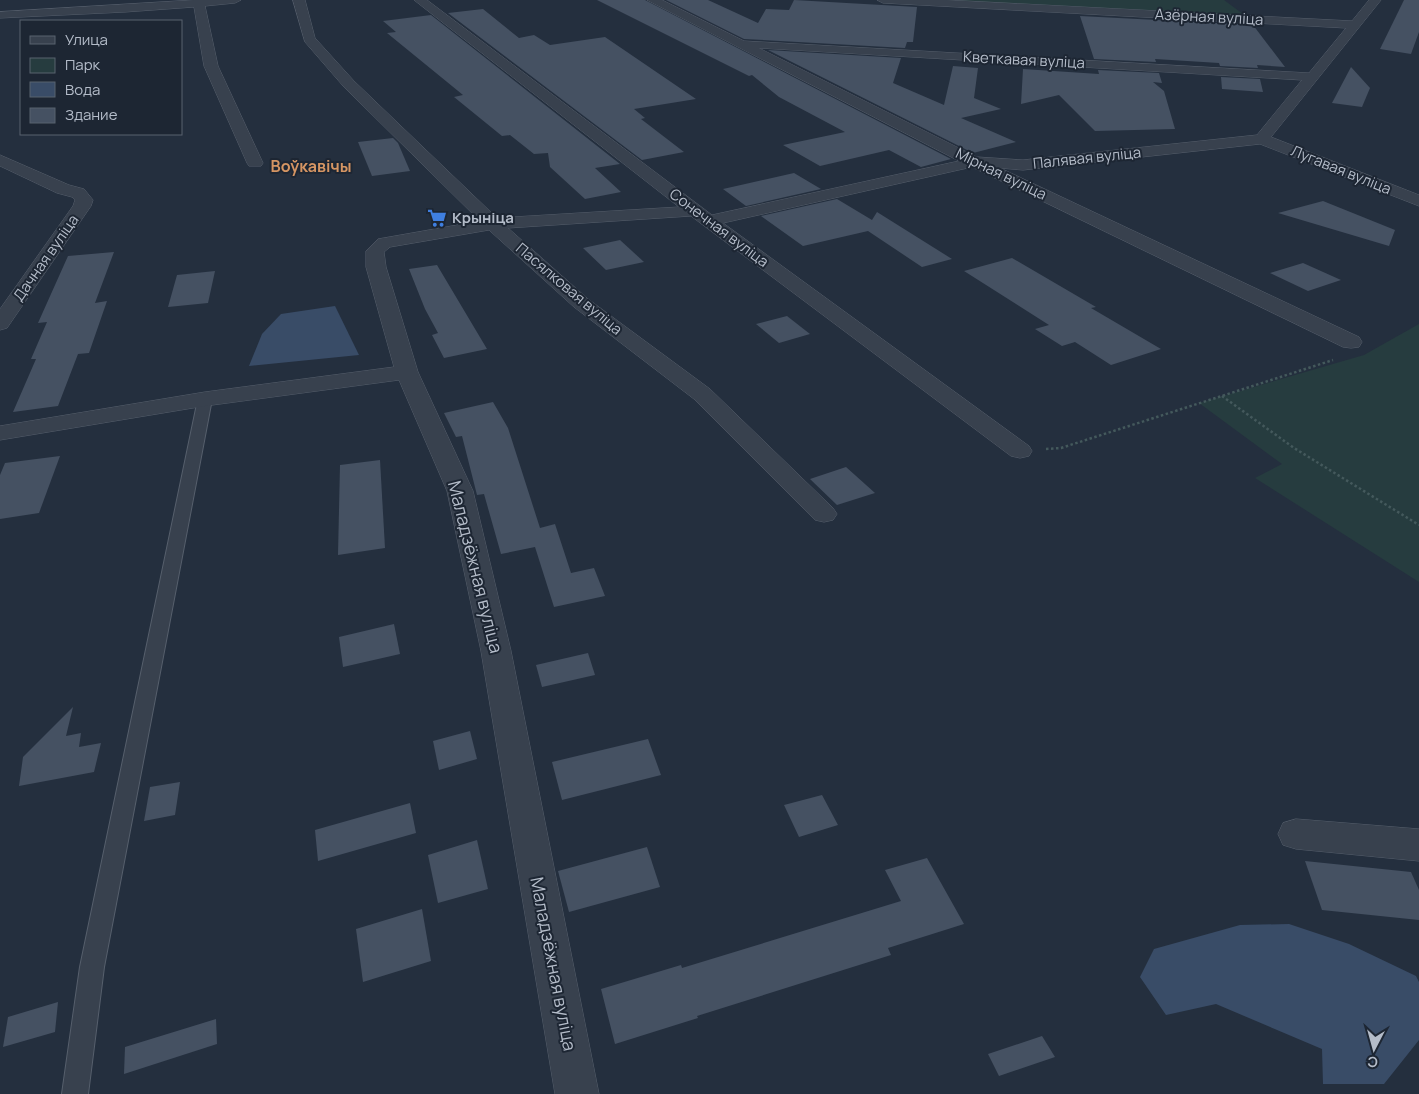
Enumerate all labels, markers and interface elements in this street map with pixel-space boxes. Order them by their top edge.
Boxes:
street label: Азёрная вуліца [1154,3,1264,30]
legend [20,20,182,135]
text: Улица [65,29,108,50]
street label: Кветкавая вуліца [963,46,1085,73]
text: Парк [65,54,101,75]
text: Вода [65,79,100,100]
text: Здание [65,104,118,125]
street label: Лугавая вуліца [1288,140,1394,199]
street label: Палявая вуліца [1032,141,1142,174]
street label: Мірная вуліца [952,142,1050,205]
district label: Воўкавічы [271,155,351,177]
street label: Сонечная вуліца [665,183,773,272]
supermarket icon: Крыніца [426,207,448,229]
place label: Крыніца [452,207,514,228]
street label: Дачная вуліца [8,210,83,305]
street label: Пасялковая вуліца [512,238,627,339]
street label: Маладзёжная вуліца [443,478,509,655]
street label: Маладзёжная вуліца [525,875,583,1053]
north arrow [1349,1024,1399,1074]
text: С [1366,1052,1379,1072]

